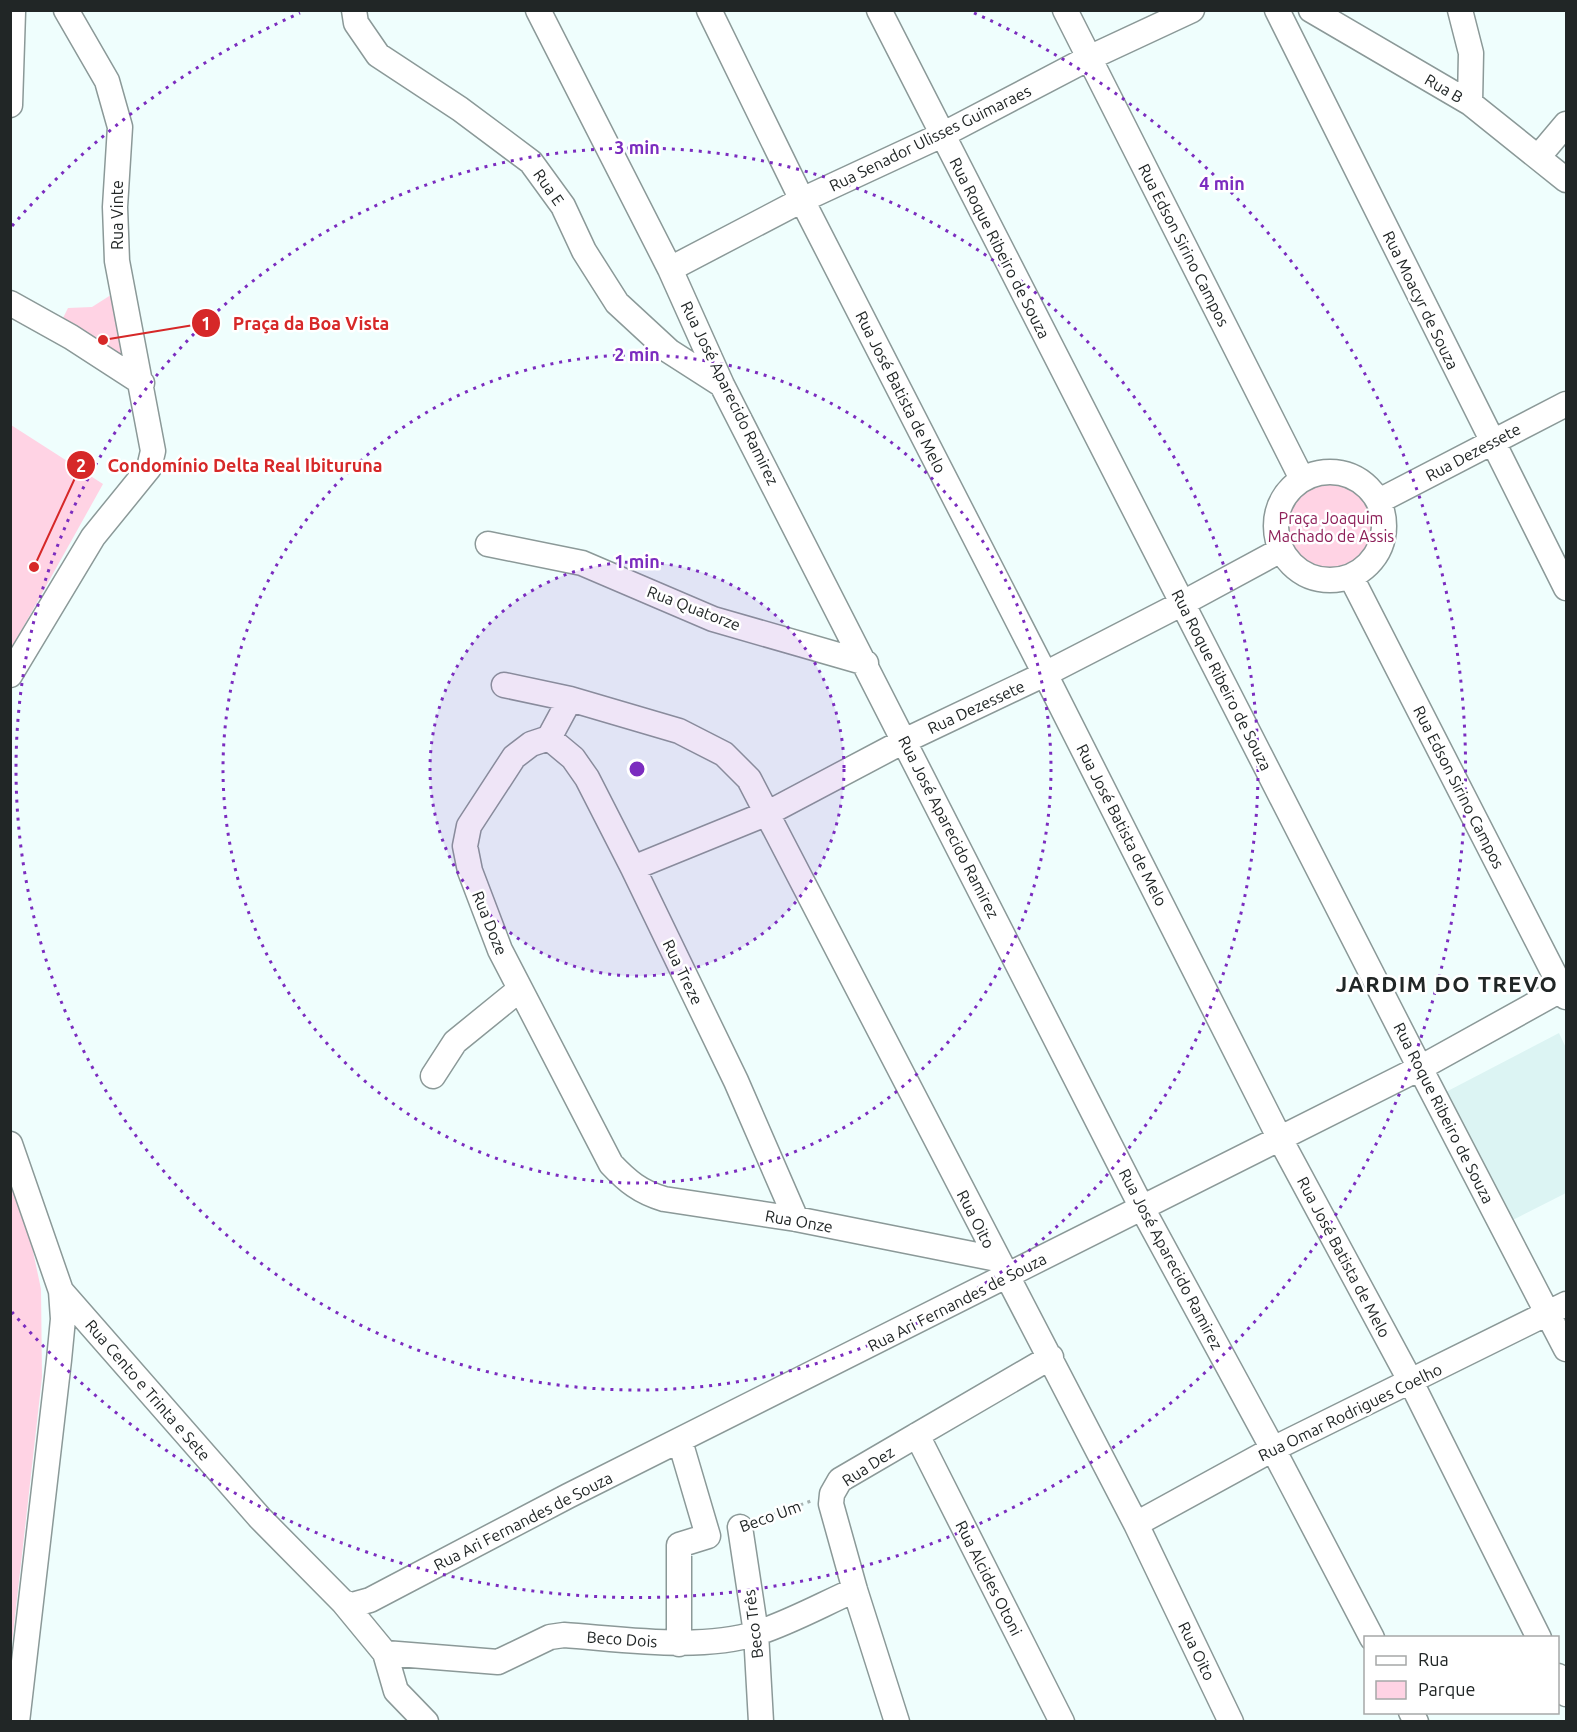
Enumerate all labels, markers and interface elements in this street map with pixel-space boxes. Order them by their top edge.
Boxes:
street label: Rua B [1422,70,1466,106]
street label: Rua Senador Ulisses Guimaraes [826,81,1034,195]
text: 3 min [614,137,660,157]
street label: Rua Roque Ribeiro de Souza [946,155,1054,341]
street label: Rua Edson Sirino Campos [1135,161,1233,329]
street label: Rua E [530,165,568,209]
text: 4 min [1199,173,1245,193]
street label: Rua Vinte [108,180,126,250]
street label: Rua Moacyr de Souza [1380,228,1462,372]
street label: Rua José Aparecido Ramirez [678,298,782,488]
callout: Praça da Boa Vista [191,305,401,341]
street label: Rua José Batista de Melo [852,308,950,476]
text: 1 [201,313,211,333]
text: Praça da Boa Vista [233,313,389,334]
text: 2 min [614,344,660,364]
street label: Rua Dezessete [1422,419,1524,485]
callout: Condomínio Delta Real Ibituruna [66,447,395,483]
text: 2 [76,455,86,475]
text: Condomínio Delta Real Ibituruna [108,455,382,475]
park label: Praça Joaquim Machado de Assis [1268,509,1394,545]
text: 1 min [614,551,660,571]
street label: Rua Quatorze [645,582,743,634]
street label: Rua Roque Ribeiro de Souza [1168,587,1276,773]
street label: Rua Dezessete [925,677,1027,737]
street label: Rua Edson Sirino Campos [1410,703,1508,871]
street label: Rua José Aparecido Ramirez [895,733,1003,921]
street label: Rua José Batista de Melo [1073,741,1171,909]
centre of rings [627,759,647,779]
street label: Rua Doze [469,888,511,958]
street label: Rua Treze [660,936,706,1008]
district label: JARDIM DO TREVO [1336,971,1558,996]
street label: Rua Roque Ribeiro de Souza [1390,1020,1498,1206]
street label: Rua José Aparecido Ramirez [1116,1165,1226,1353]
street label: Rua José Batista de Melo [1294,1174,1394,1340]
street label: Rua Oito [954,1187,998,1251]
street label: Rua Onze [764,1206,834,1236]
street label: Rua Ari Fernandes de Souza [865,1249,1049,1355]
street label: Rua Cento e Trinta e Sete [82,1316,214,1464]
street label: Rua Omar Rodrigues Coelho [1255,1360,1445,1464]
street label: Rua Dez [839,1443,897,1489]
street label: Rua Ari Fernandes de Souza [431,1468,615,1574]
street label: Beco Um [737,1497,803,1535]
street label: Rua Alcides Otoni [952,1517,1026,1639]
street label: Beco Três [740,1588,766,1660]
street label: Rua Oito [1175,1619,1219,1683]
street label: Beco Dois [586,1628,658,1650]
legend [1364,1636,1559,1714]
text: Rua [1418,1649,1449,1669]
text: Parque [1418,1679,1475,1699]

